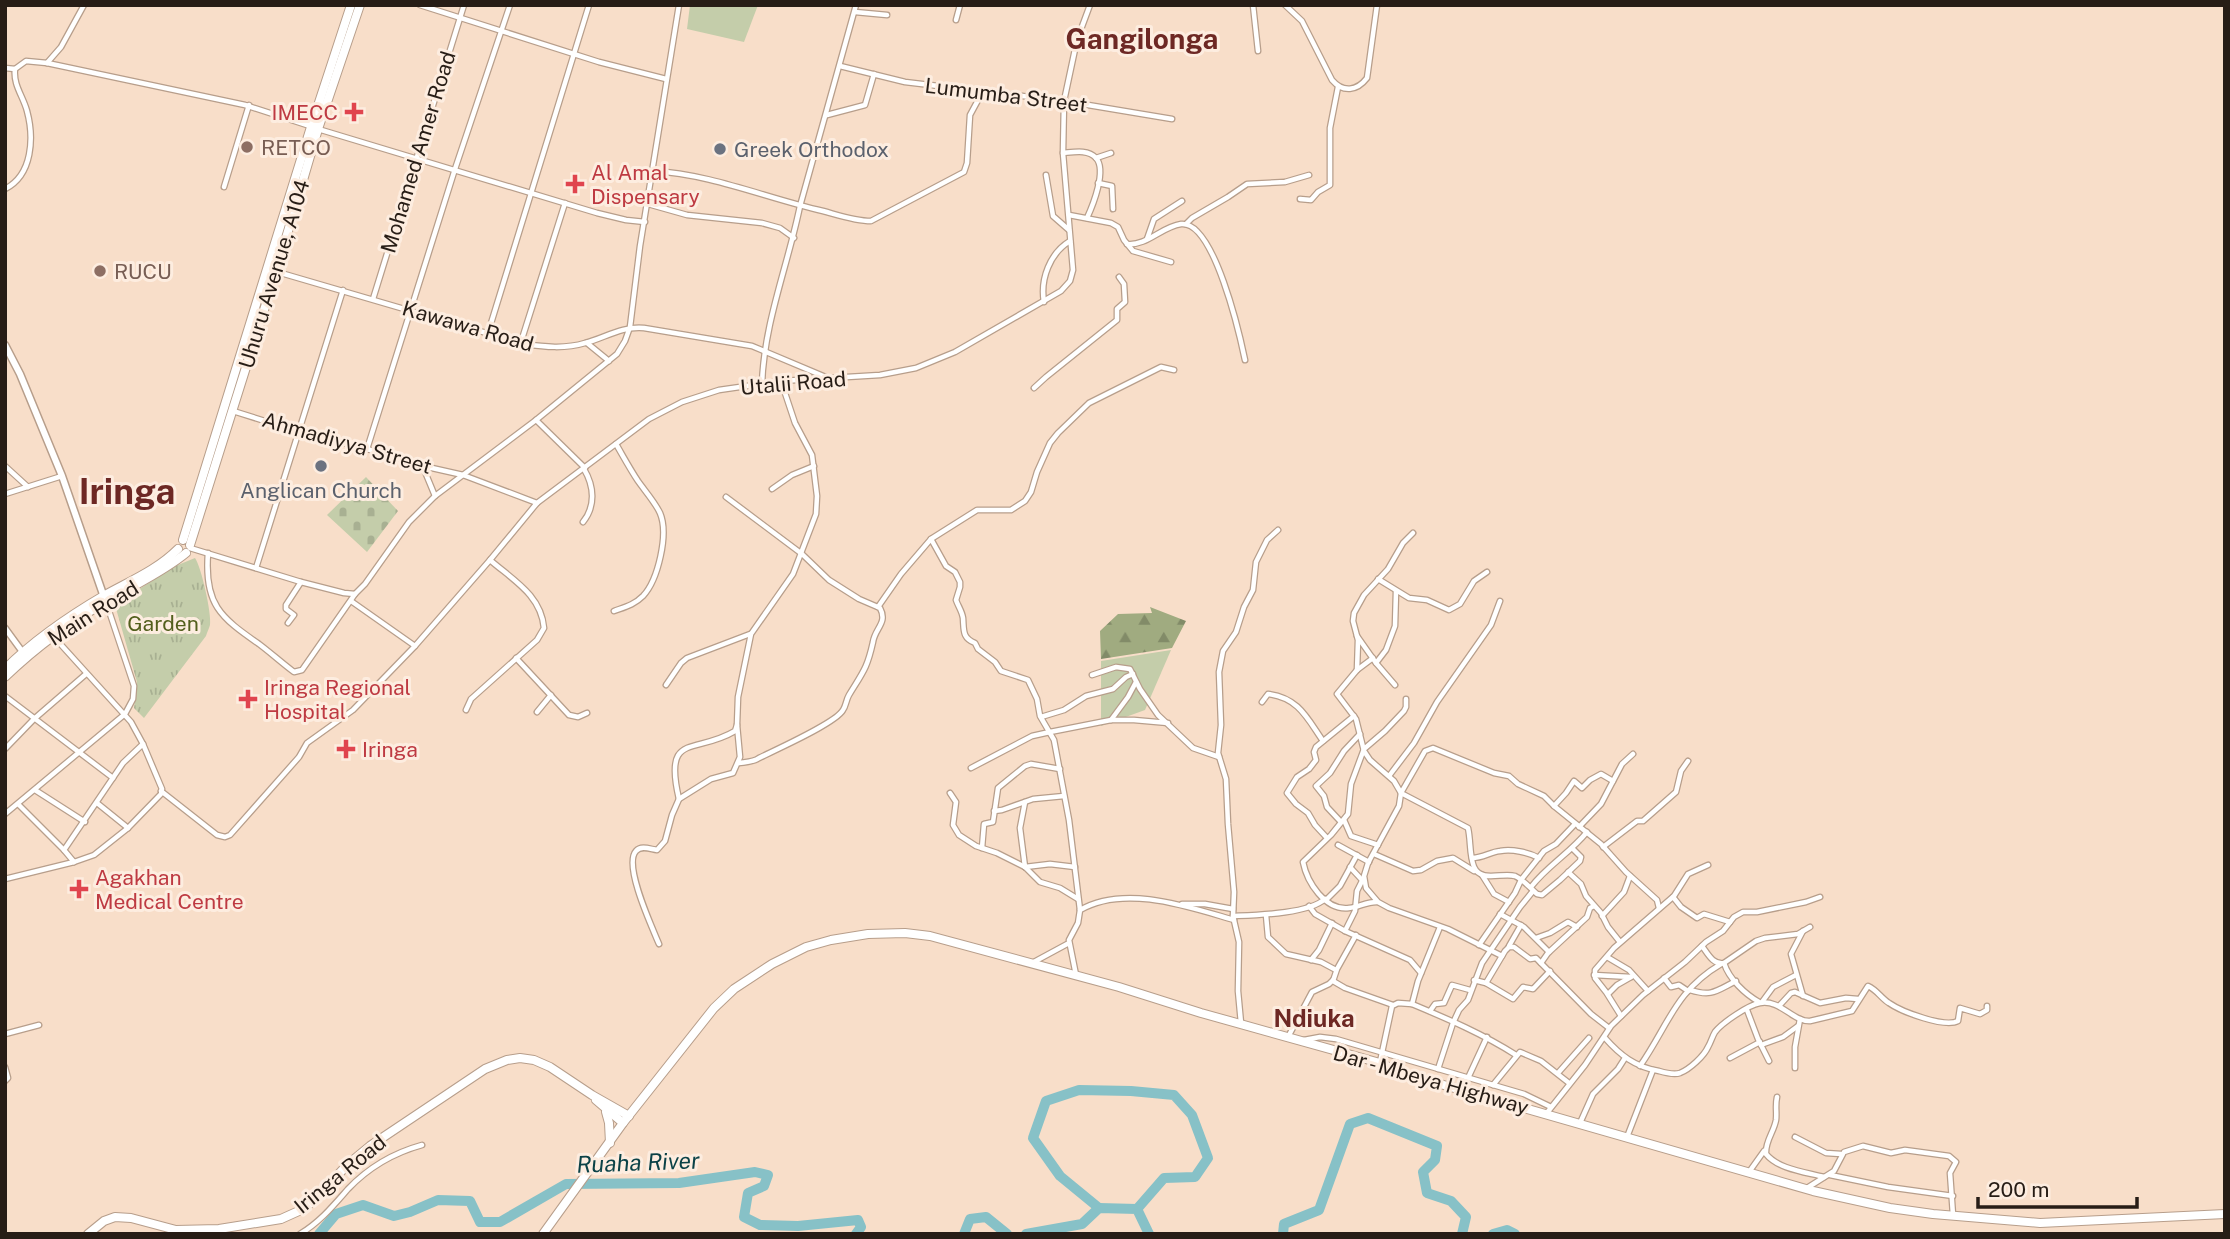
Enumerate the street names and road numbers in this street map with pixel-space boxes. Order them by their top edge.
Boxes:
street label: Mohamed Amer Road [375,48,461,256]
street label: Lumumba Street [923,73,1089,117]
street label: Uhuru Avenue, A104 [233,176,315,372]
street label: Kawawa Road [399,295,537,357]
street label: Utalii Road [739,366,847,400]
street label: Ahmadiyya Street [259,407,435,479]
street label: Main Road [43,575,143,651]
street label: Dar - Mbeya Highway [1330,1040,1532,1120]
street label: Iringa Road [289,1129,391,1219]

